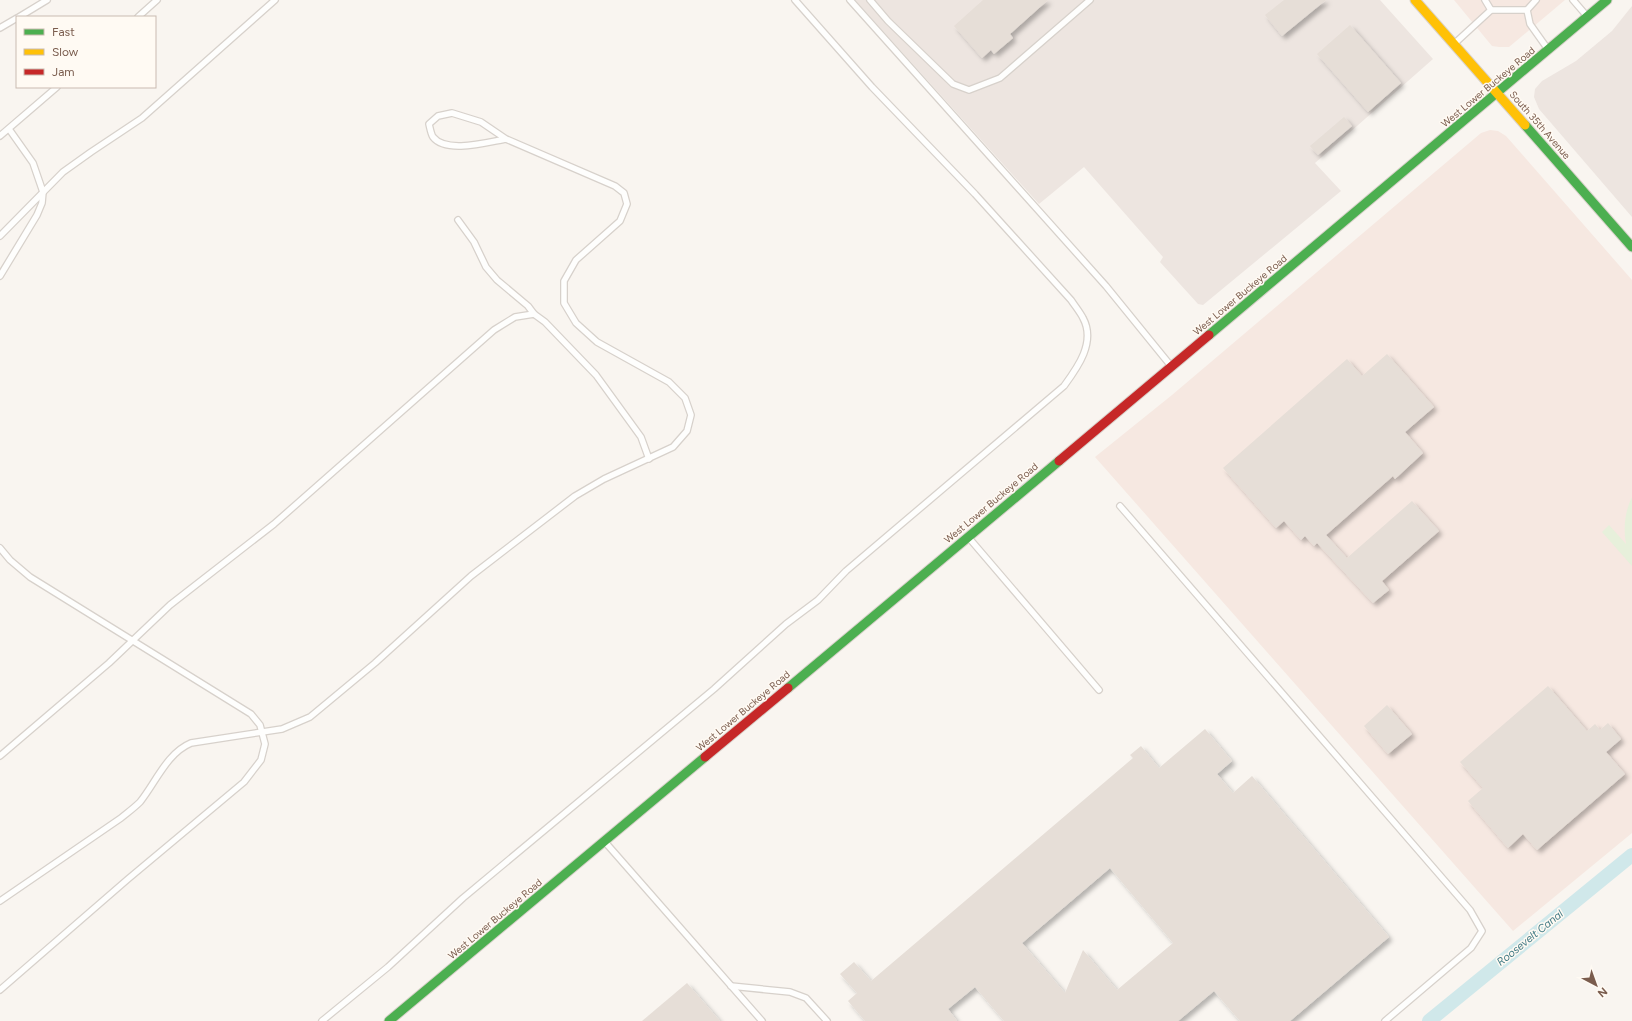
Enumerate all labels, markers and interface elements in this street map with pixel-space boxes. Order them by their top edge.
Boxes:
legend [16,16,156,88]
text: Fast [52,25,75,39]
street label: West Lower Buckeye Road [1438,44,1538,130]
text: Slow [52,45,79,59]
text: Jam [52,65,75,79]
street label: South 35th Avenue [1507,88,1574,162]
street label: West Lower Buckeye Road [1190,252,1290,338]
street label: West Lower Buckeye Road [941,460,1041,546]
street label: West Lower Buckeye Road [693,668,793,754]
street label: West Lower Buckeye Road [445,876,545,962]
water label: Roosevelt Canal [1494,907,1566,969]
north arrow [1576,965,1616,1005]
text: N [1595,984,1610,1000]

